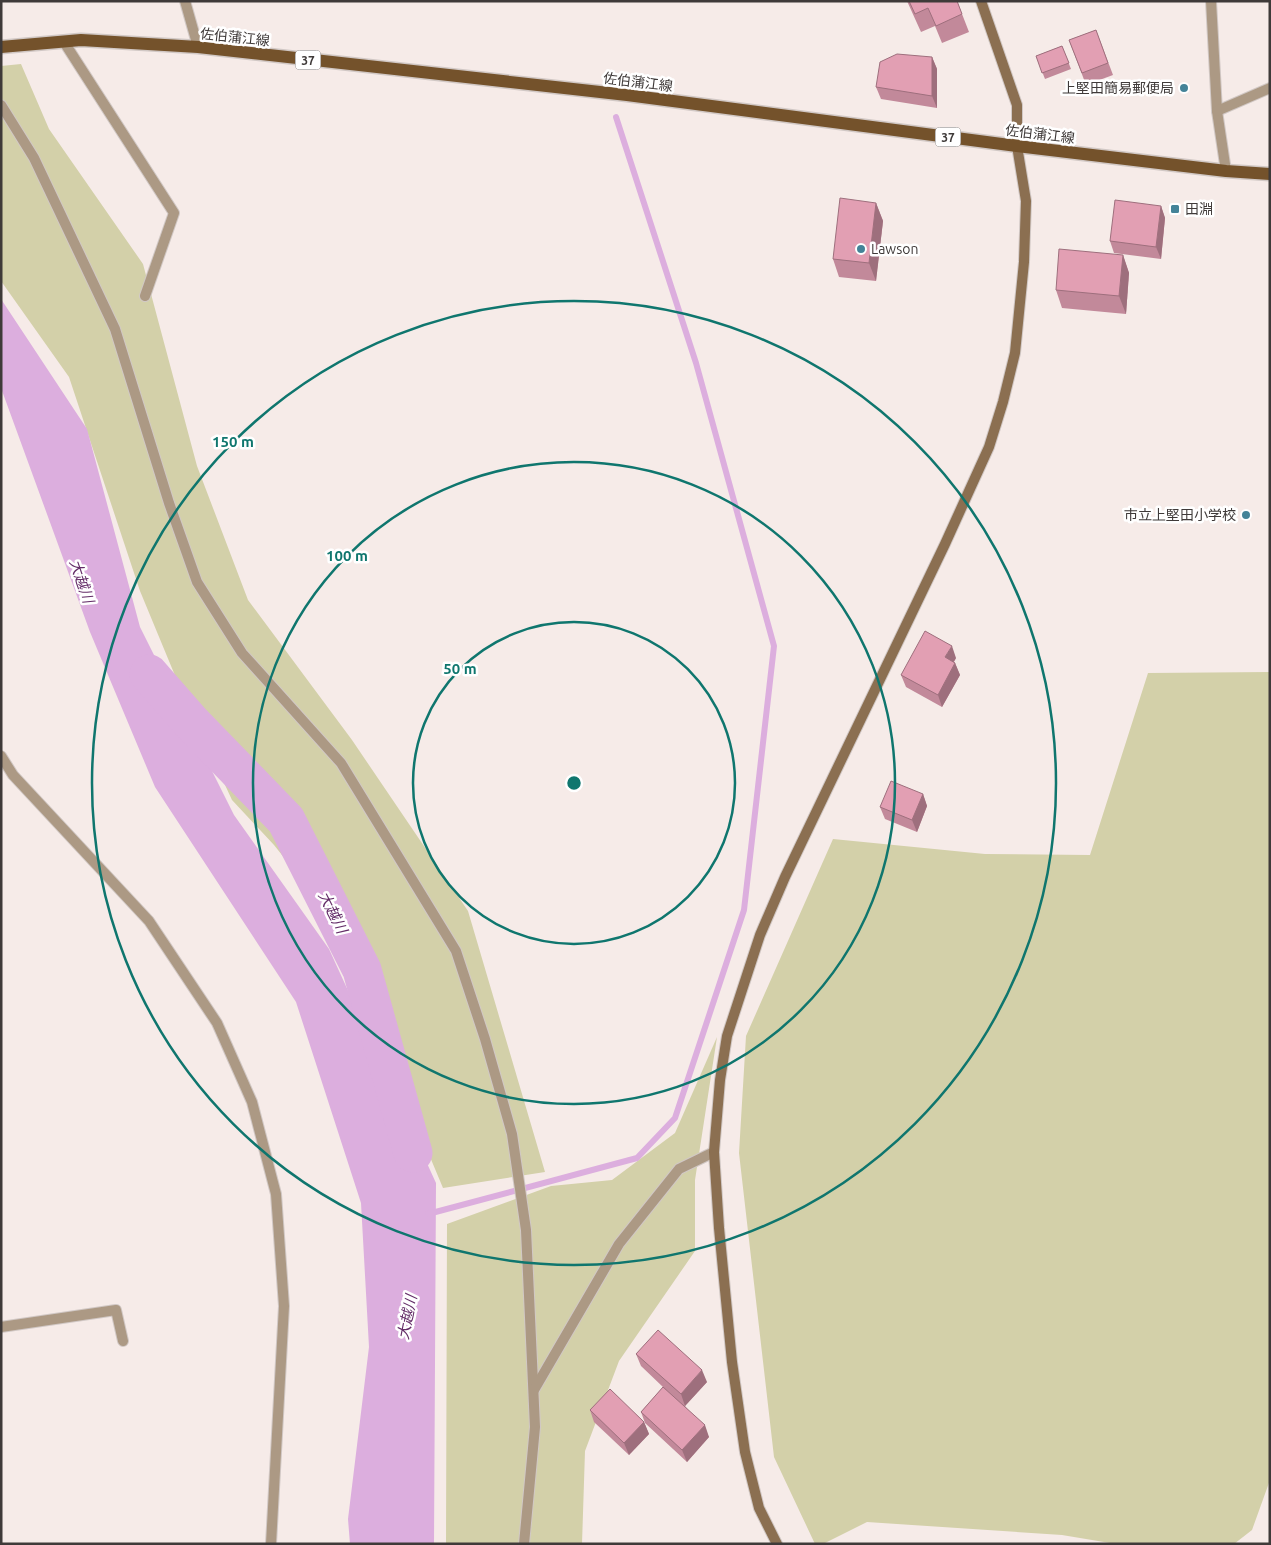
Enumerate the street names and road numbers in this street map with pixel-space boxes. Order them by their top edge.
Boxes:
street label: 佐伯蒲江線 [199,25,271,49]
road number: 37 [296,50,320,70]
street label: 佐伯蒲江線 [602,70,674,94]
street label: 佐伯蒲江線 [1004,122,1076,146]
road number: 37 [936,128,960,146]

